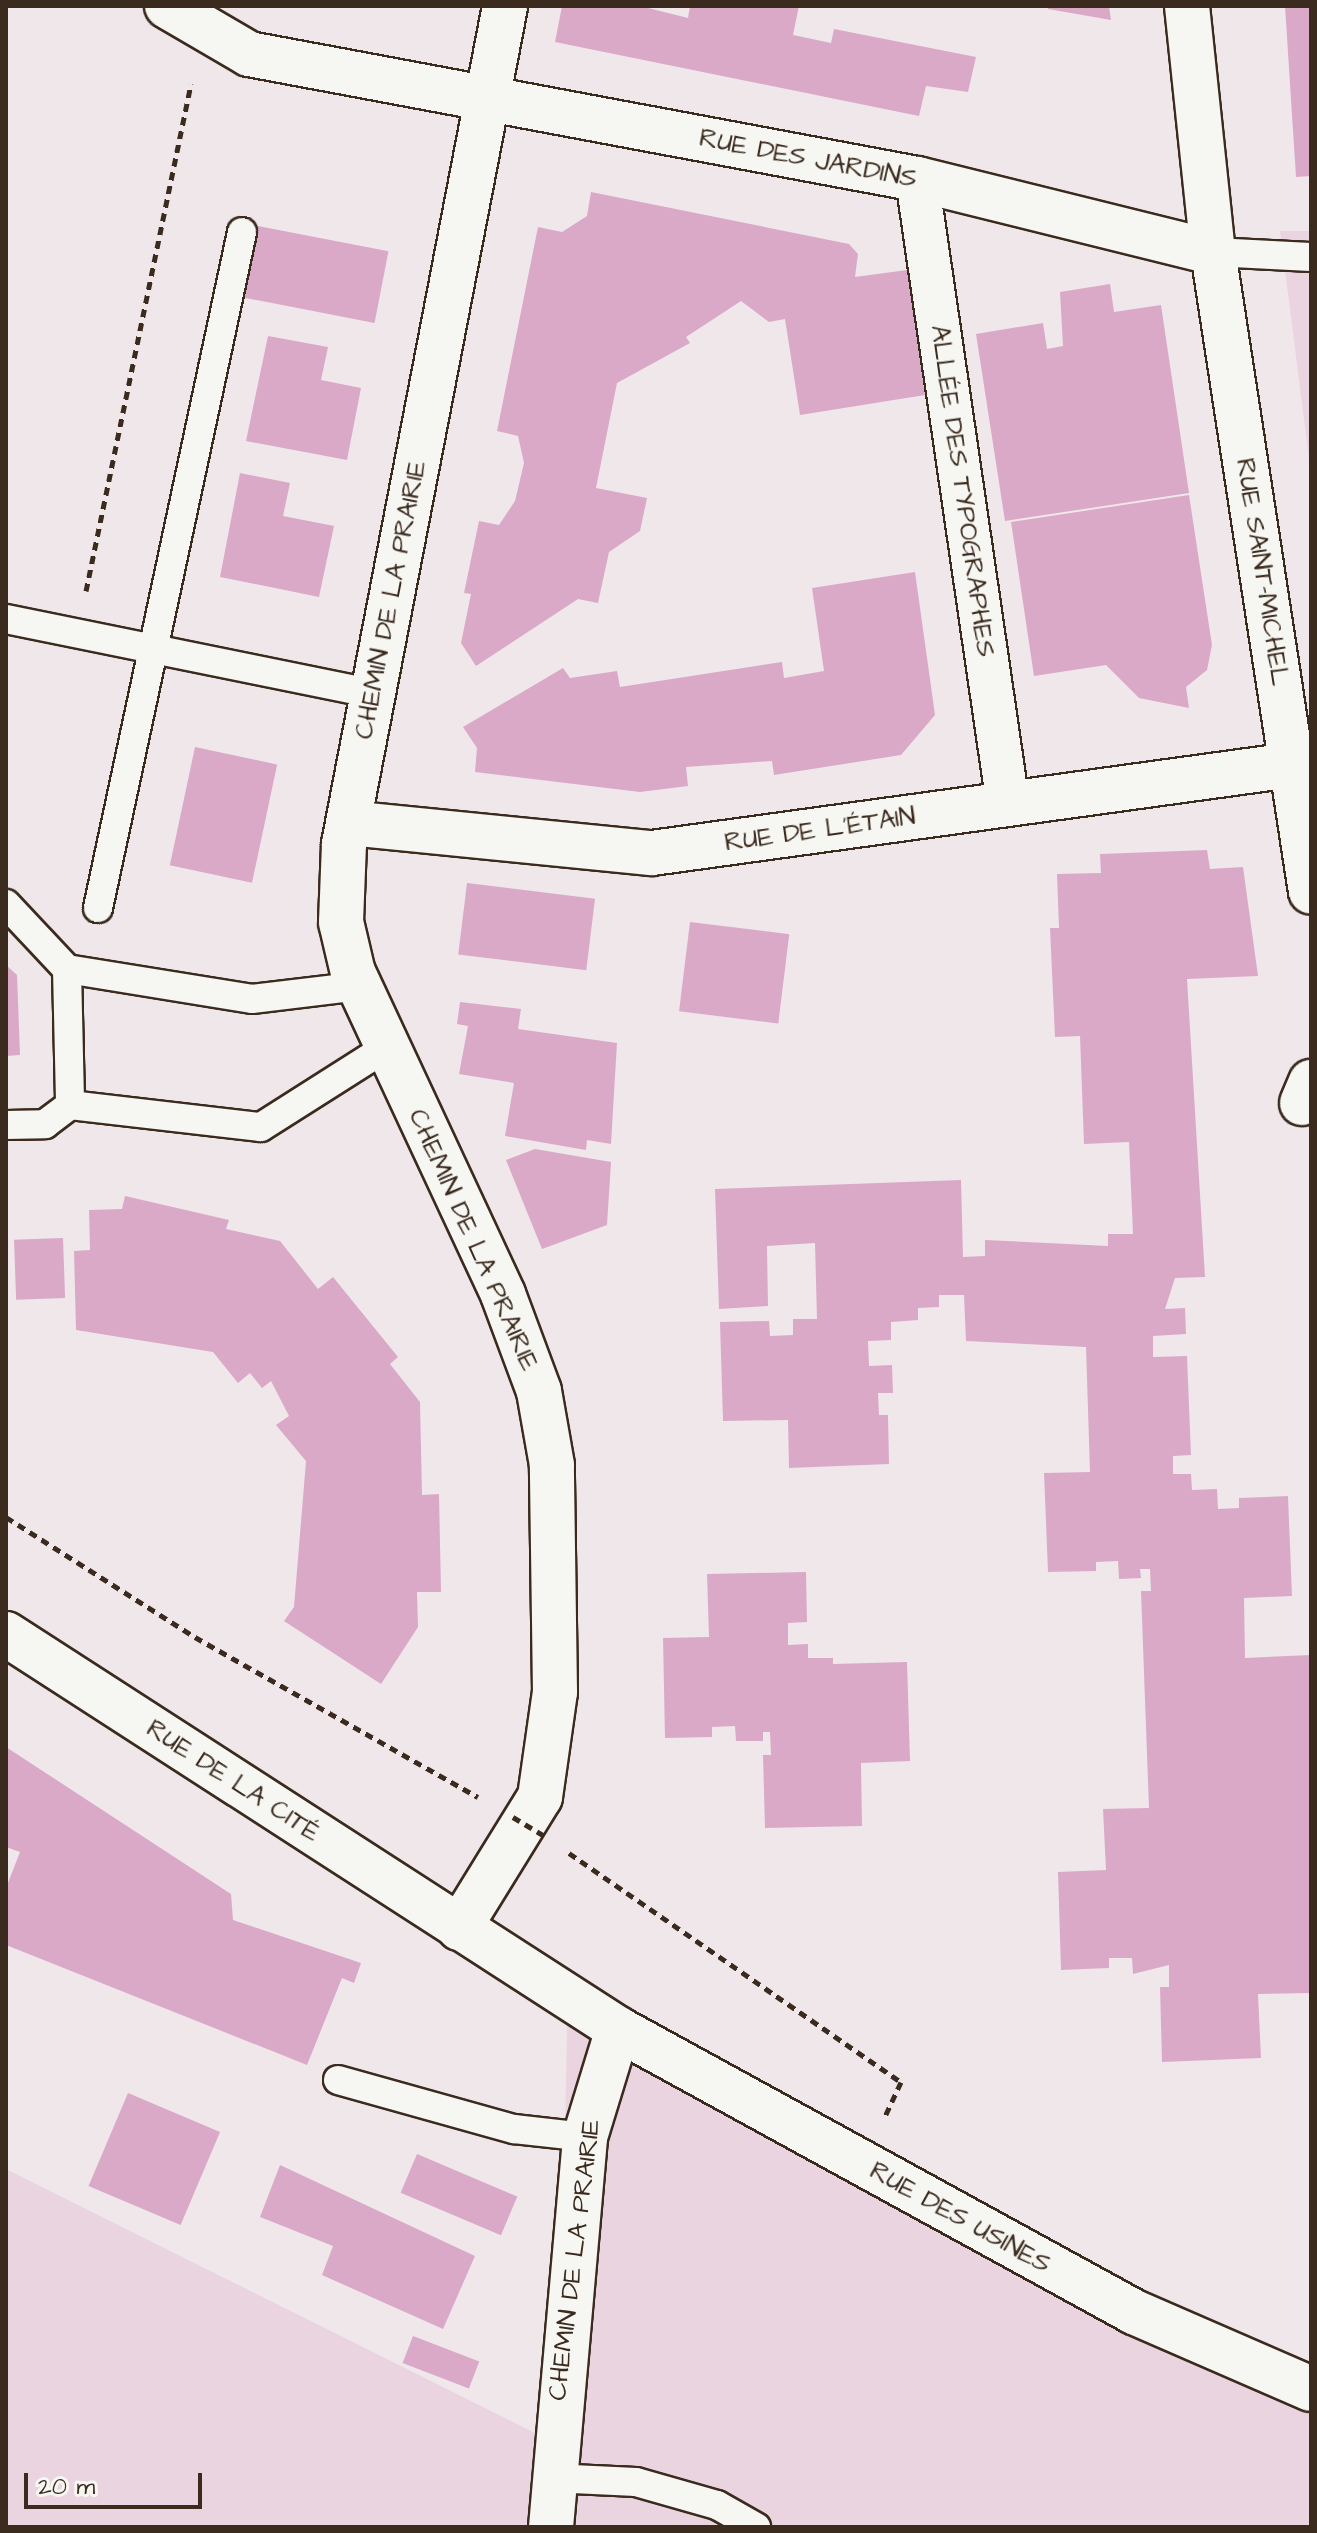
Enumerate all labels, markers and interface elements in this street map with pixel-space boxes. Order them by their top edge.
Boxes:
street label: RUE DES JARDINS [697,123,919,195]
street label: ALLÉE DES TYPOGRAPHES [923,323,1001,659]
street label: RUE SAINT-MICHEL [1229,456,1295,688]
street label: CHEMIN DE LA PRAIRIE [349,458,433,742]
street label: RUE DE L'ÉTAIN [723,801,917,859]
street label: CHEMIN DE LA PRAIRIE [401,1104,545,1376]
street label: RUE DE LA CITÉ [140,1713,326,1849]
street label: CHEMIN DE LA PRAIRIE [542,2118,608,2402]
street label: RUE DES USINES [864,2155,1056,2281]
scale bar [28,2457,206,2507]
text: 20 m [38,2470,95,2504]

